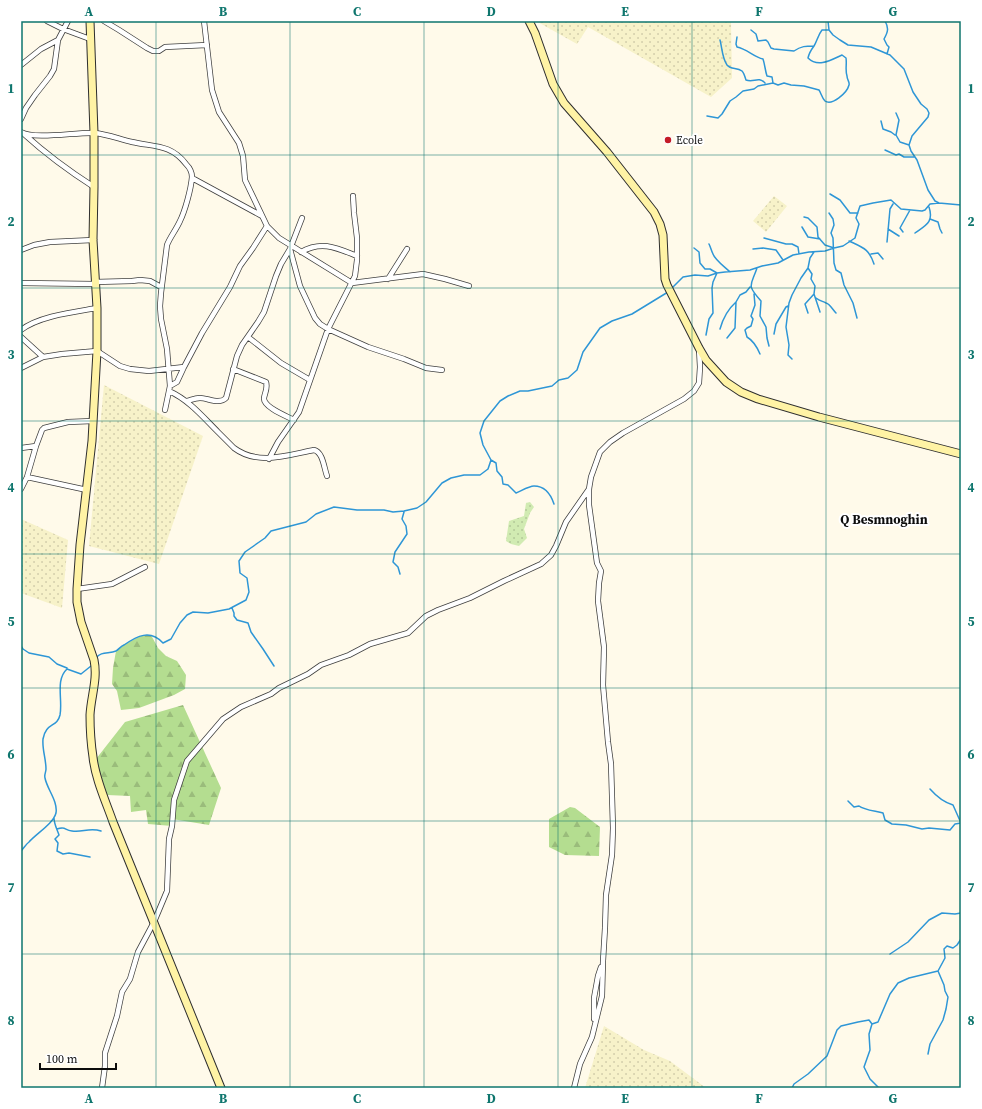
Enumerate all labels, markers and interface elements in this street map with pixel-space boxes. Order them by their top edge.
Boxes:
text: A [85,3,94,20]
text: B [219,3,228,20]
text: C [353,3,361,20]
text: D [486,3,496,20]
text: E [621,3,629,20]
text: F [755,3,763,20]
text: G [889,3,898,20]
text: 1 [7,80,15,97]
text: 1 [967,80,975,97]
place label: Ecole [676,133,703,148]
marker: Ecole [663,135,673,145]
text: 2 [7,213,15,230]
text: 2 [967,213,975,230]
text: 3 [7,346,15,363]
text: 3 [967,346,975,363]
text: 4 [7,479,15,496]
text: 4 [967,479,975,496]
district label: Q Besmnoghin [840,511,928,528]
text: 5 [7,613,15,630]
text: 5 [967,613,975,630]
text: 6 [7,746,15,763]
text: 6 [967,746,975,763]
text: 7 [7,879,15,896]
text: 7 [967,879,975,896]
text: 8 [7,1012,15,1029]
text: 8 [967,1012,975,1029]
scale bar [40,1045,116,1071]
text: 100 m [46,1051,78,1067]
text: A [85,1090,94,1107]
text: B [219,1090,228,1107]
text: C [353,1090,361,1107]
text: D [486,1090,496,1107]
text: E [621,1090,629,1107]
text: F [755,1090,763,1107]
text: G [889,1090,898,1107]

